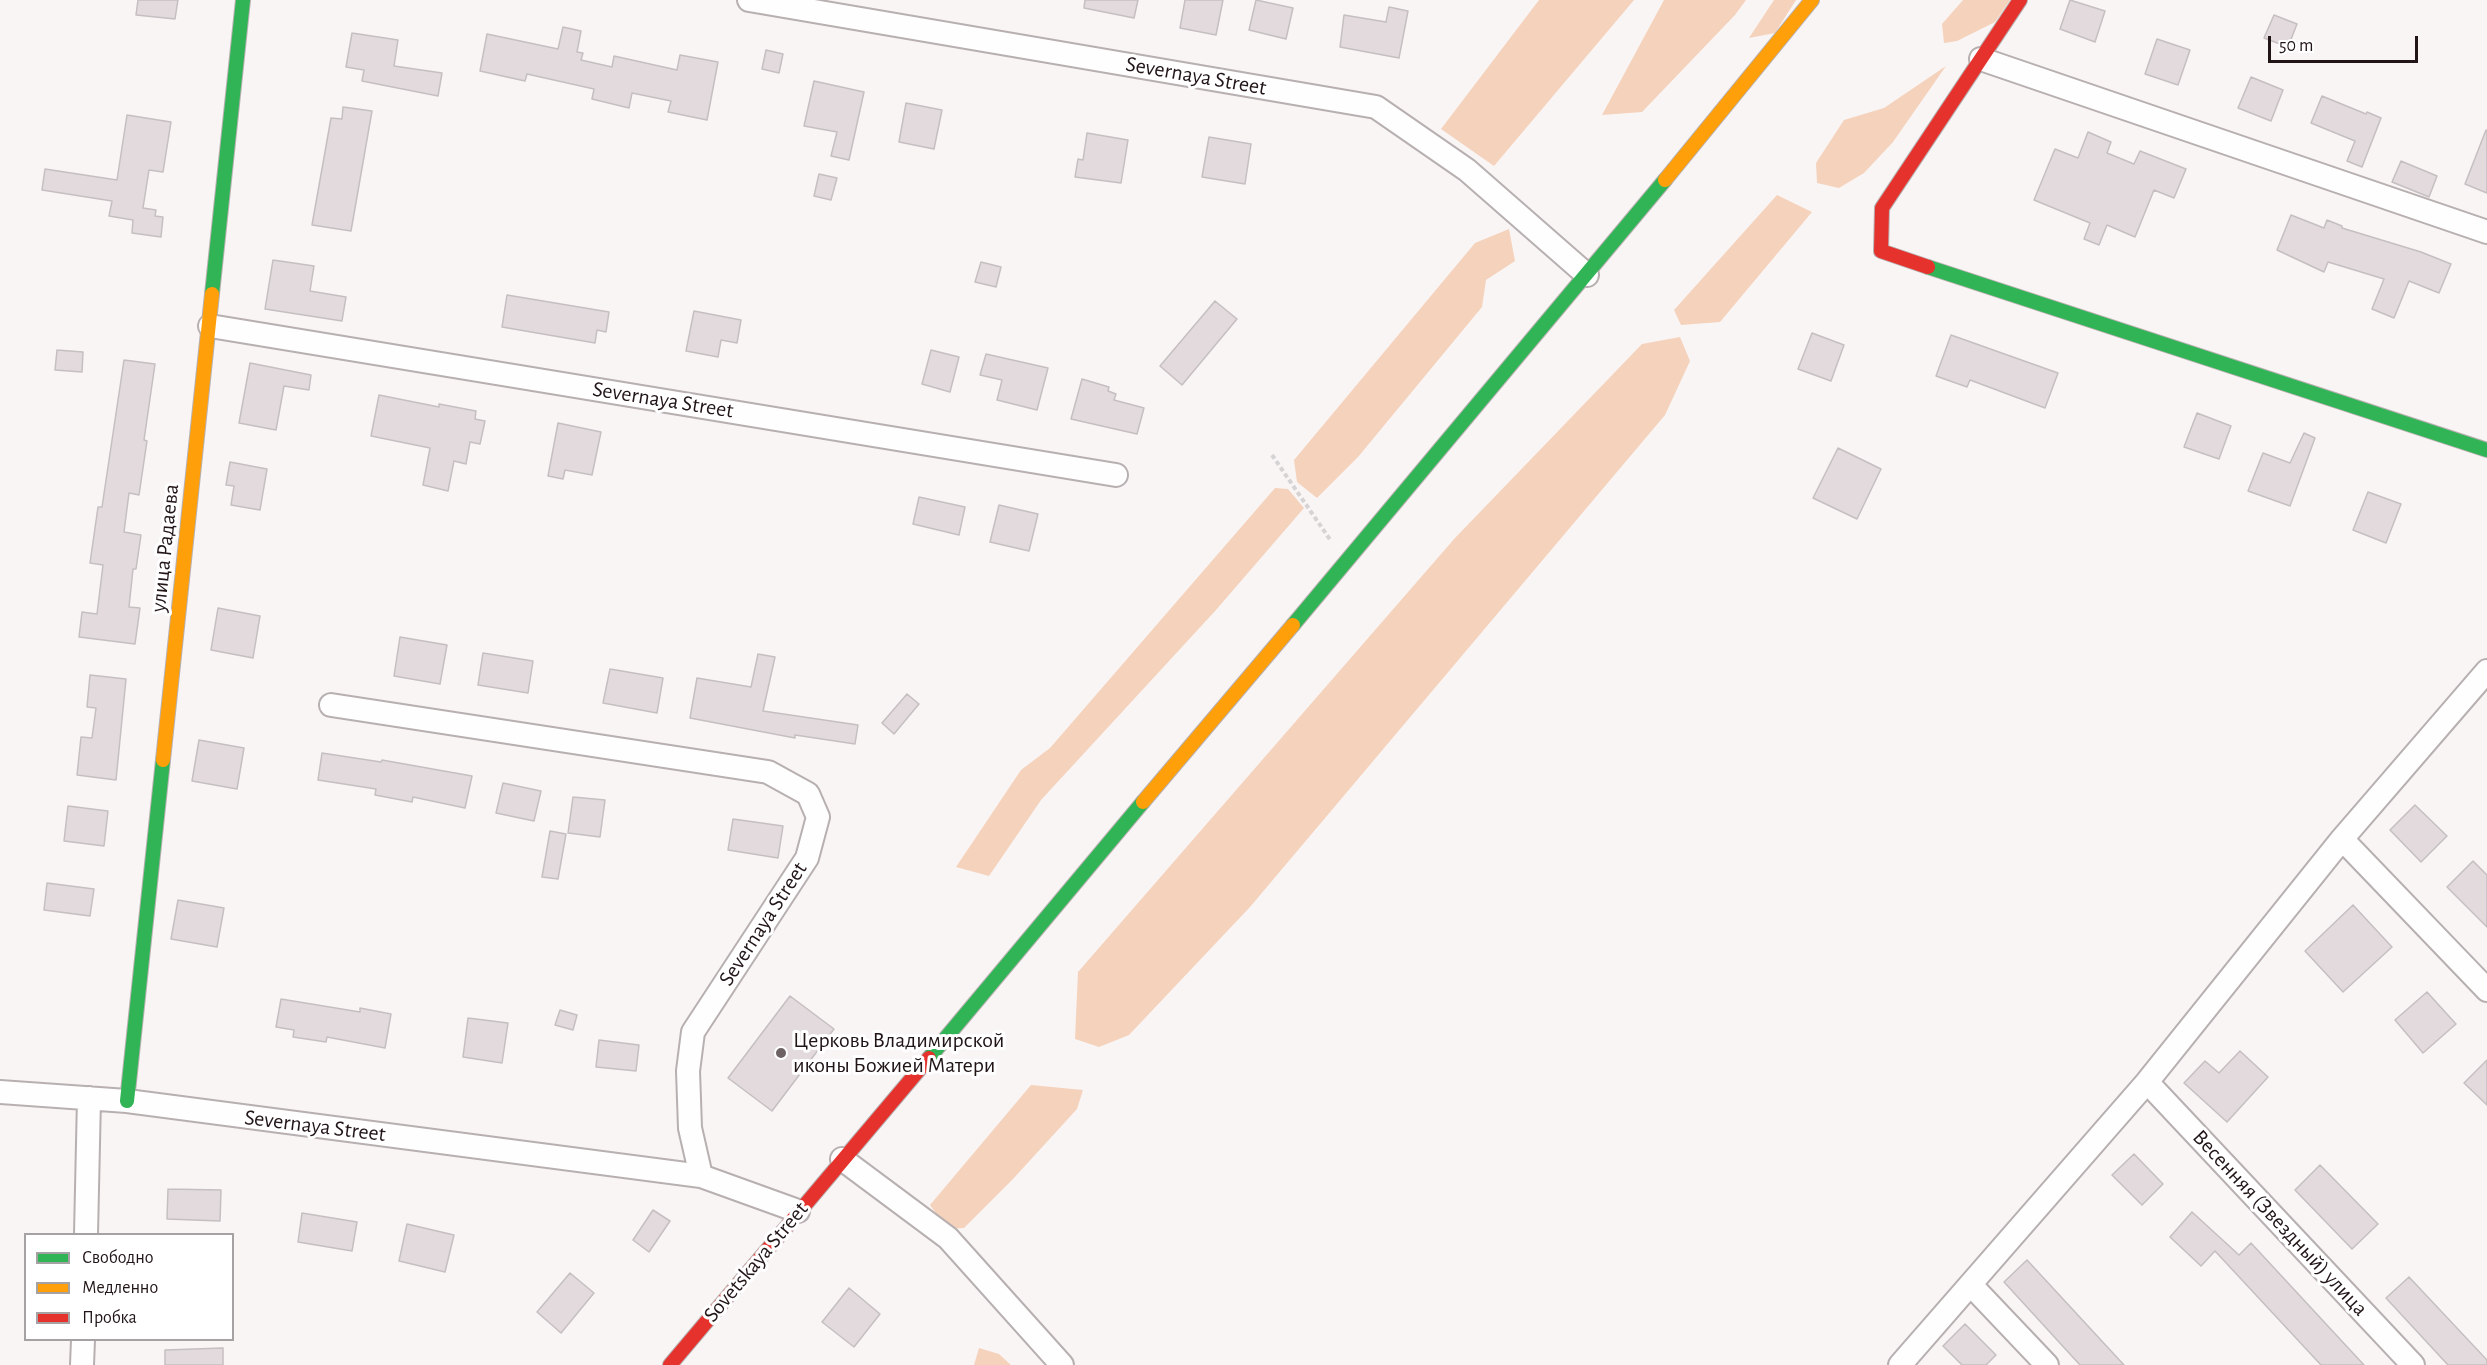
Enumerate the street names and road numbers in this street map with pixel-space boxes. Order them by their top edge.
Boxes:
street label: Severnaya Street [1124,51,1268,101]
street label: Severnaya Street [591,376,735,424]
street label: улица Радаева [145,483,185,613]
street label: Severnaya Street [713,857,813,991]
street label: Severnaya Street [243,1104,387,1148]
street label: Весенняя (Звездный) улица [2187,1124,2373,1322]
street label: Sovetskaya Street [698,1197,814,1327]

